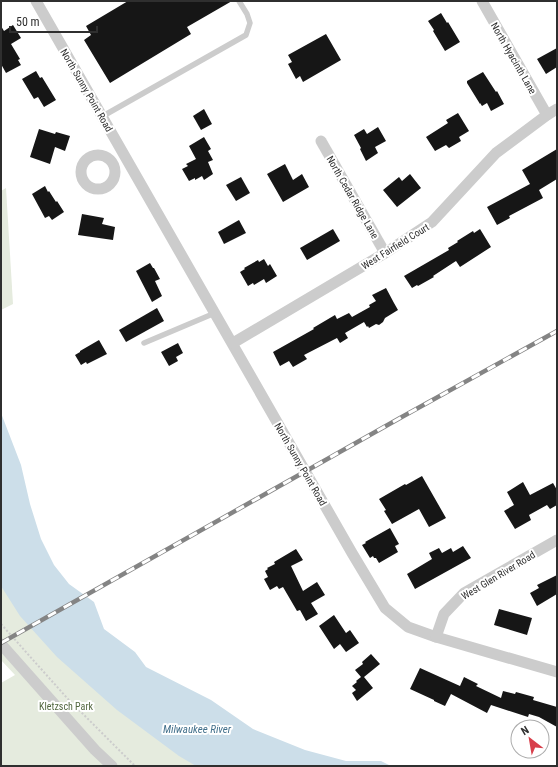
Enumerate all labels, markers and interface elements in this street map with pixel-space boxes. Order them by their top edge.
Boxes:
scale bar [10,8,97,34]
text: 50 m [16,15,40,29]
street label: North Hyacinth Lane [489,21,539,96]
street label: North Sunny Point Road [58,47,115,134]
street label: North Cedar Ridge Lane [324,154,381,241]
street label: West Fairfield Court [359,221,431,272]
street label: North Sunny Point Road [272,421,329,508]
street label: West Glen River Road [459,549,537,602]
park label: Kletzsch Park [39,701,93,712]
north arrow [510,719,550,759]
water label: Milwaukee River [163,723,232,736]
text: N [519,723,532,738]

